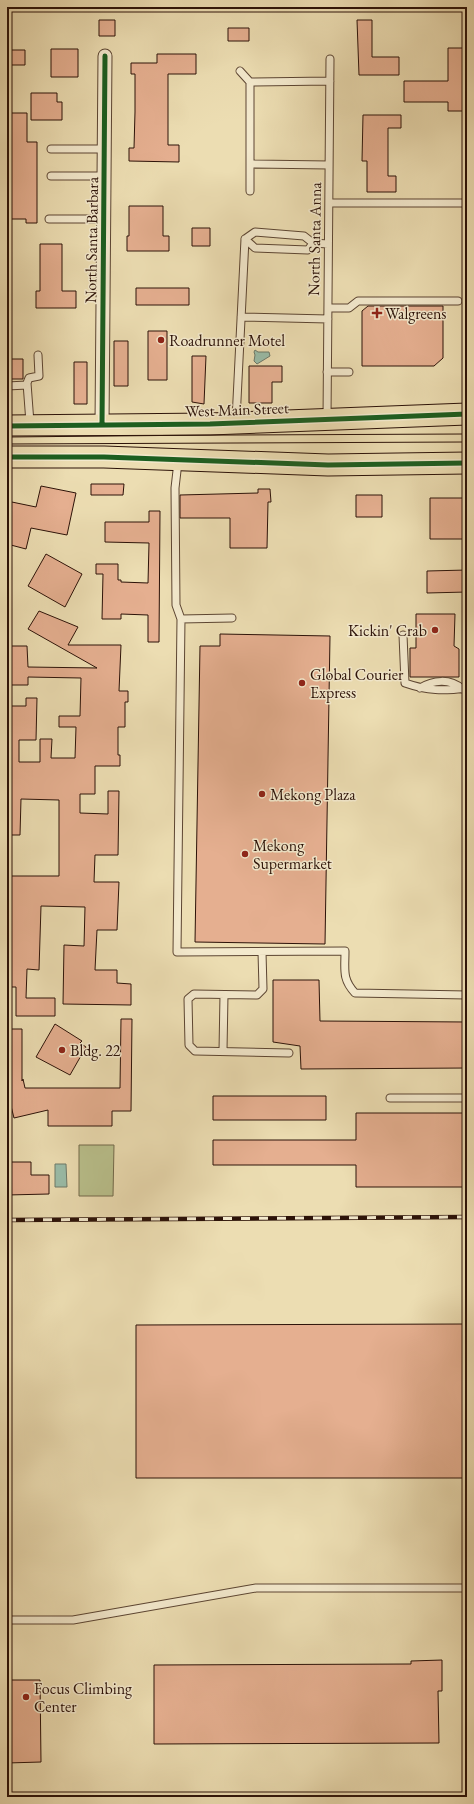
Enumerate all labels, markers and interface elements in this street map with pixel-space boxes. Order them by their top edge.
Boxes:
street label: North Santa Barbara [80,176,103,303]
street label: North Santa Anna [303,181,326,296]
place label: Walgreens [385,303,447,324]
marker: Walgreens [372,308,382,318]
place label: Roadrunner Motel [169,330,285,351]
marker: Roadrunner Motel [156,335,166,345]
street label: West Main Street [185,397,289,422]
place label: Kickin' Crab [348,620,427,641]
marker: Kickin' Crab [430,625,440,635]
place label: Global Courier Express [310,664,404,703]
marker: Global Courier Express [297,678,307,688]
place label: Mekong Plaza [270,784,356,805]
marker: Mekong Plaza [257,789,267,799]
place label: Mekong Supermarket [253,835,332,874]
marker: Mekong Supermarket [240,849,250,859]
place label: Bldg. 22 [70,1040,121,1061]
marker: Bldg. 22 [57,1045,67,1055]
place label: Focus Climbing Center [34,1678,133,1717]
marker: Focus Climbing Center [21,1692,31,1702]

